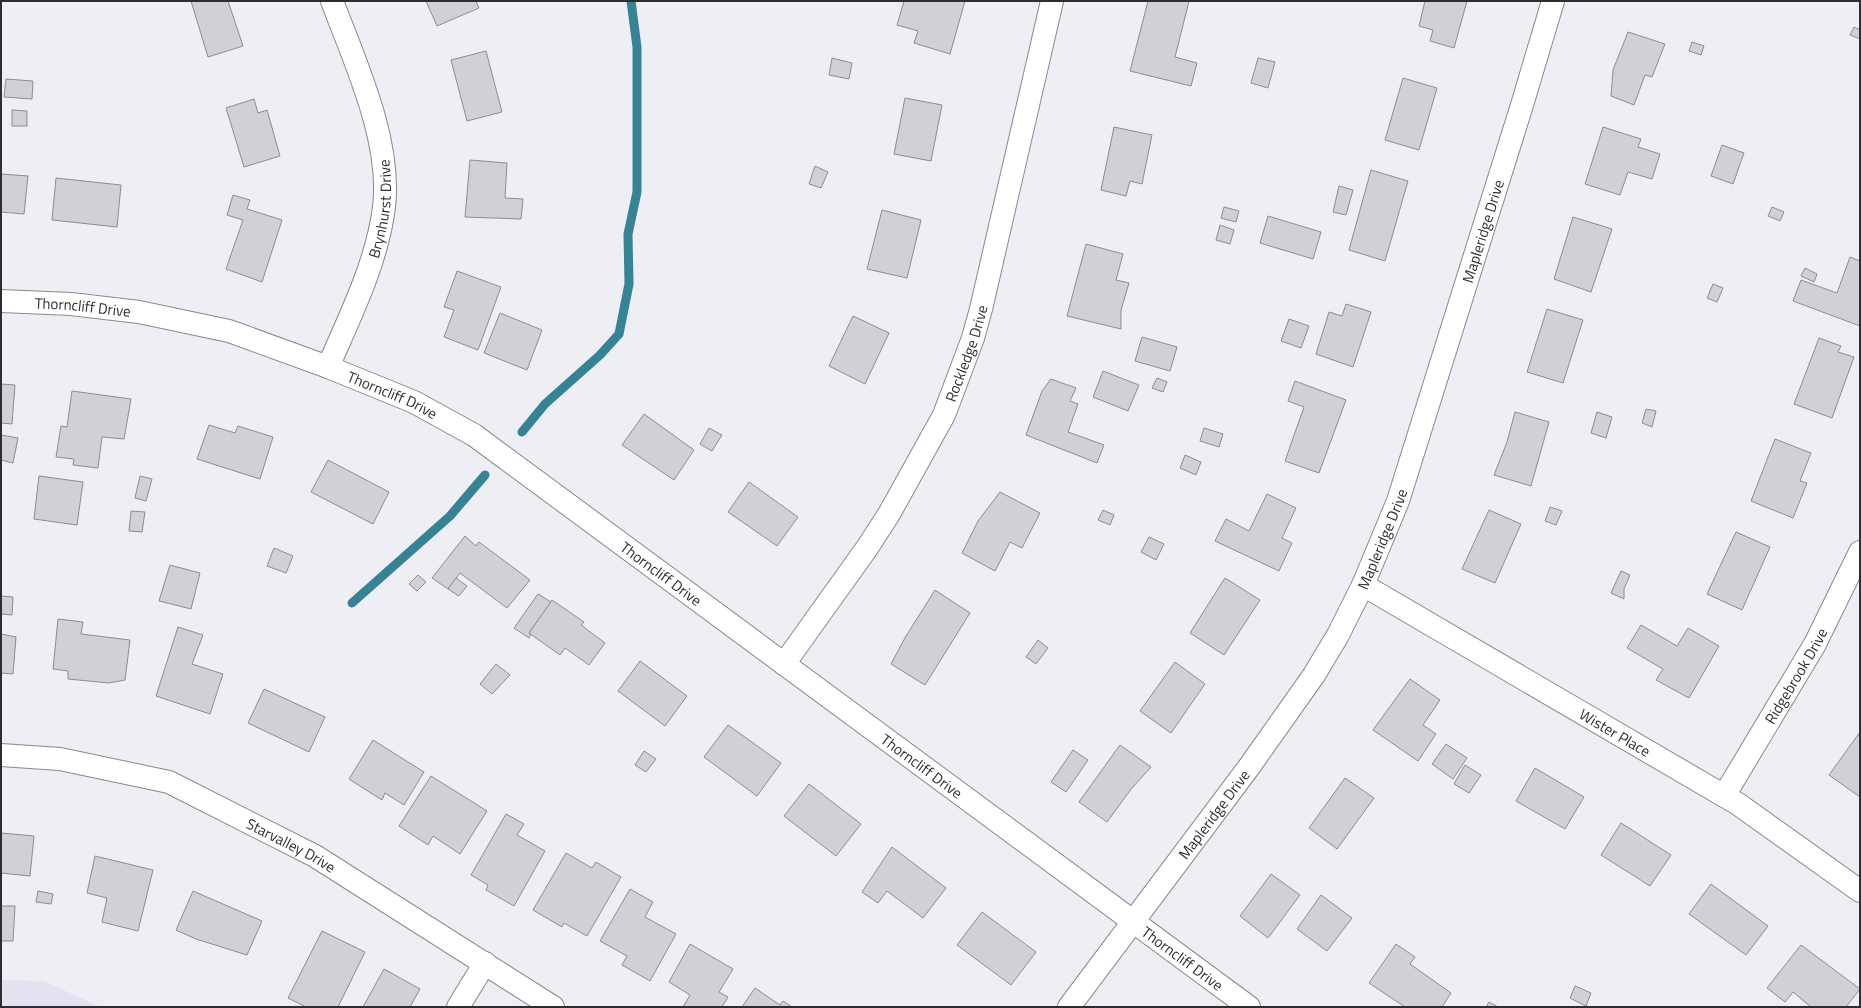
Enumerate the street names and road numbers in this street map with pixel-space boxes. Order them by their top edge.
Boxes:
street label: Brynhurst Drive [362,158,397,261]
street label: Mapleridge Drive [1456,177,1509,286]
street label: Thorncliff Drive [34,291,132,322]
street label: Rockledge Drive [939,303,993,405]
street label: Thorncliff Drive [344,365,442,424]
street label: Mapleridge Drive [1351,486,1413,593]
street label: Thorncliff Drive [616,535,707,611]
street label: Ridgebrook Drive [1758,624,1833,728]
street label: Wister Place [1575,702,1655,762]
street label: Thorncliff Drive [876,728,968,804]
street label: Mapleridge Drive [1172,765,1255,864]
street label: Starvalley Drive [243,812,341,878]
street label: Thorncliff Drive [1137,920,1228,996]

